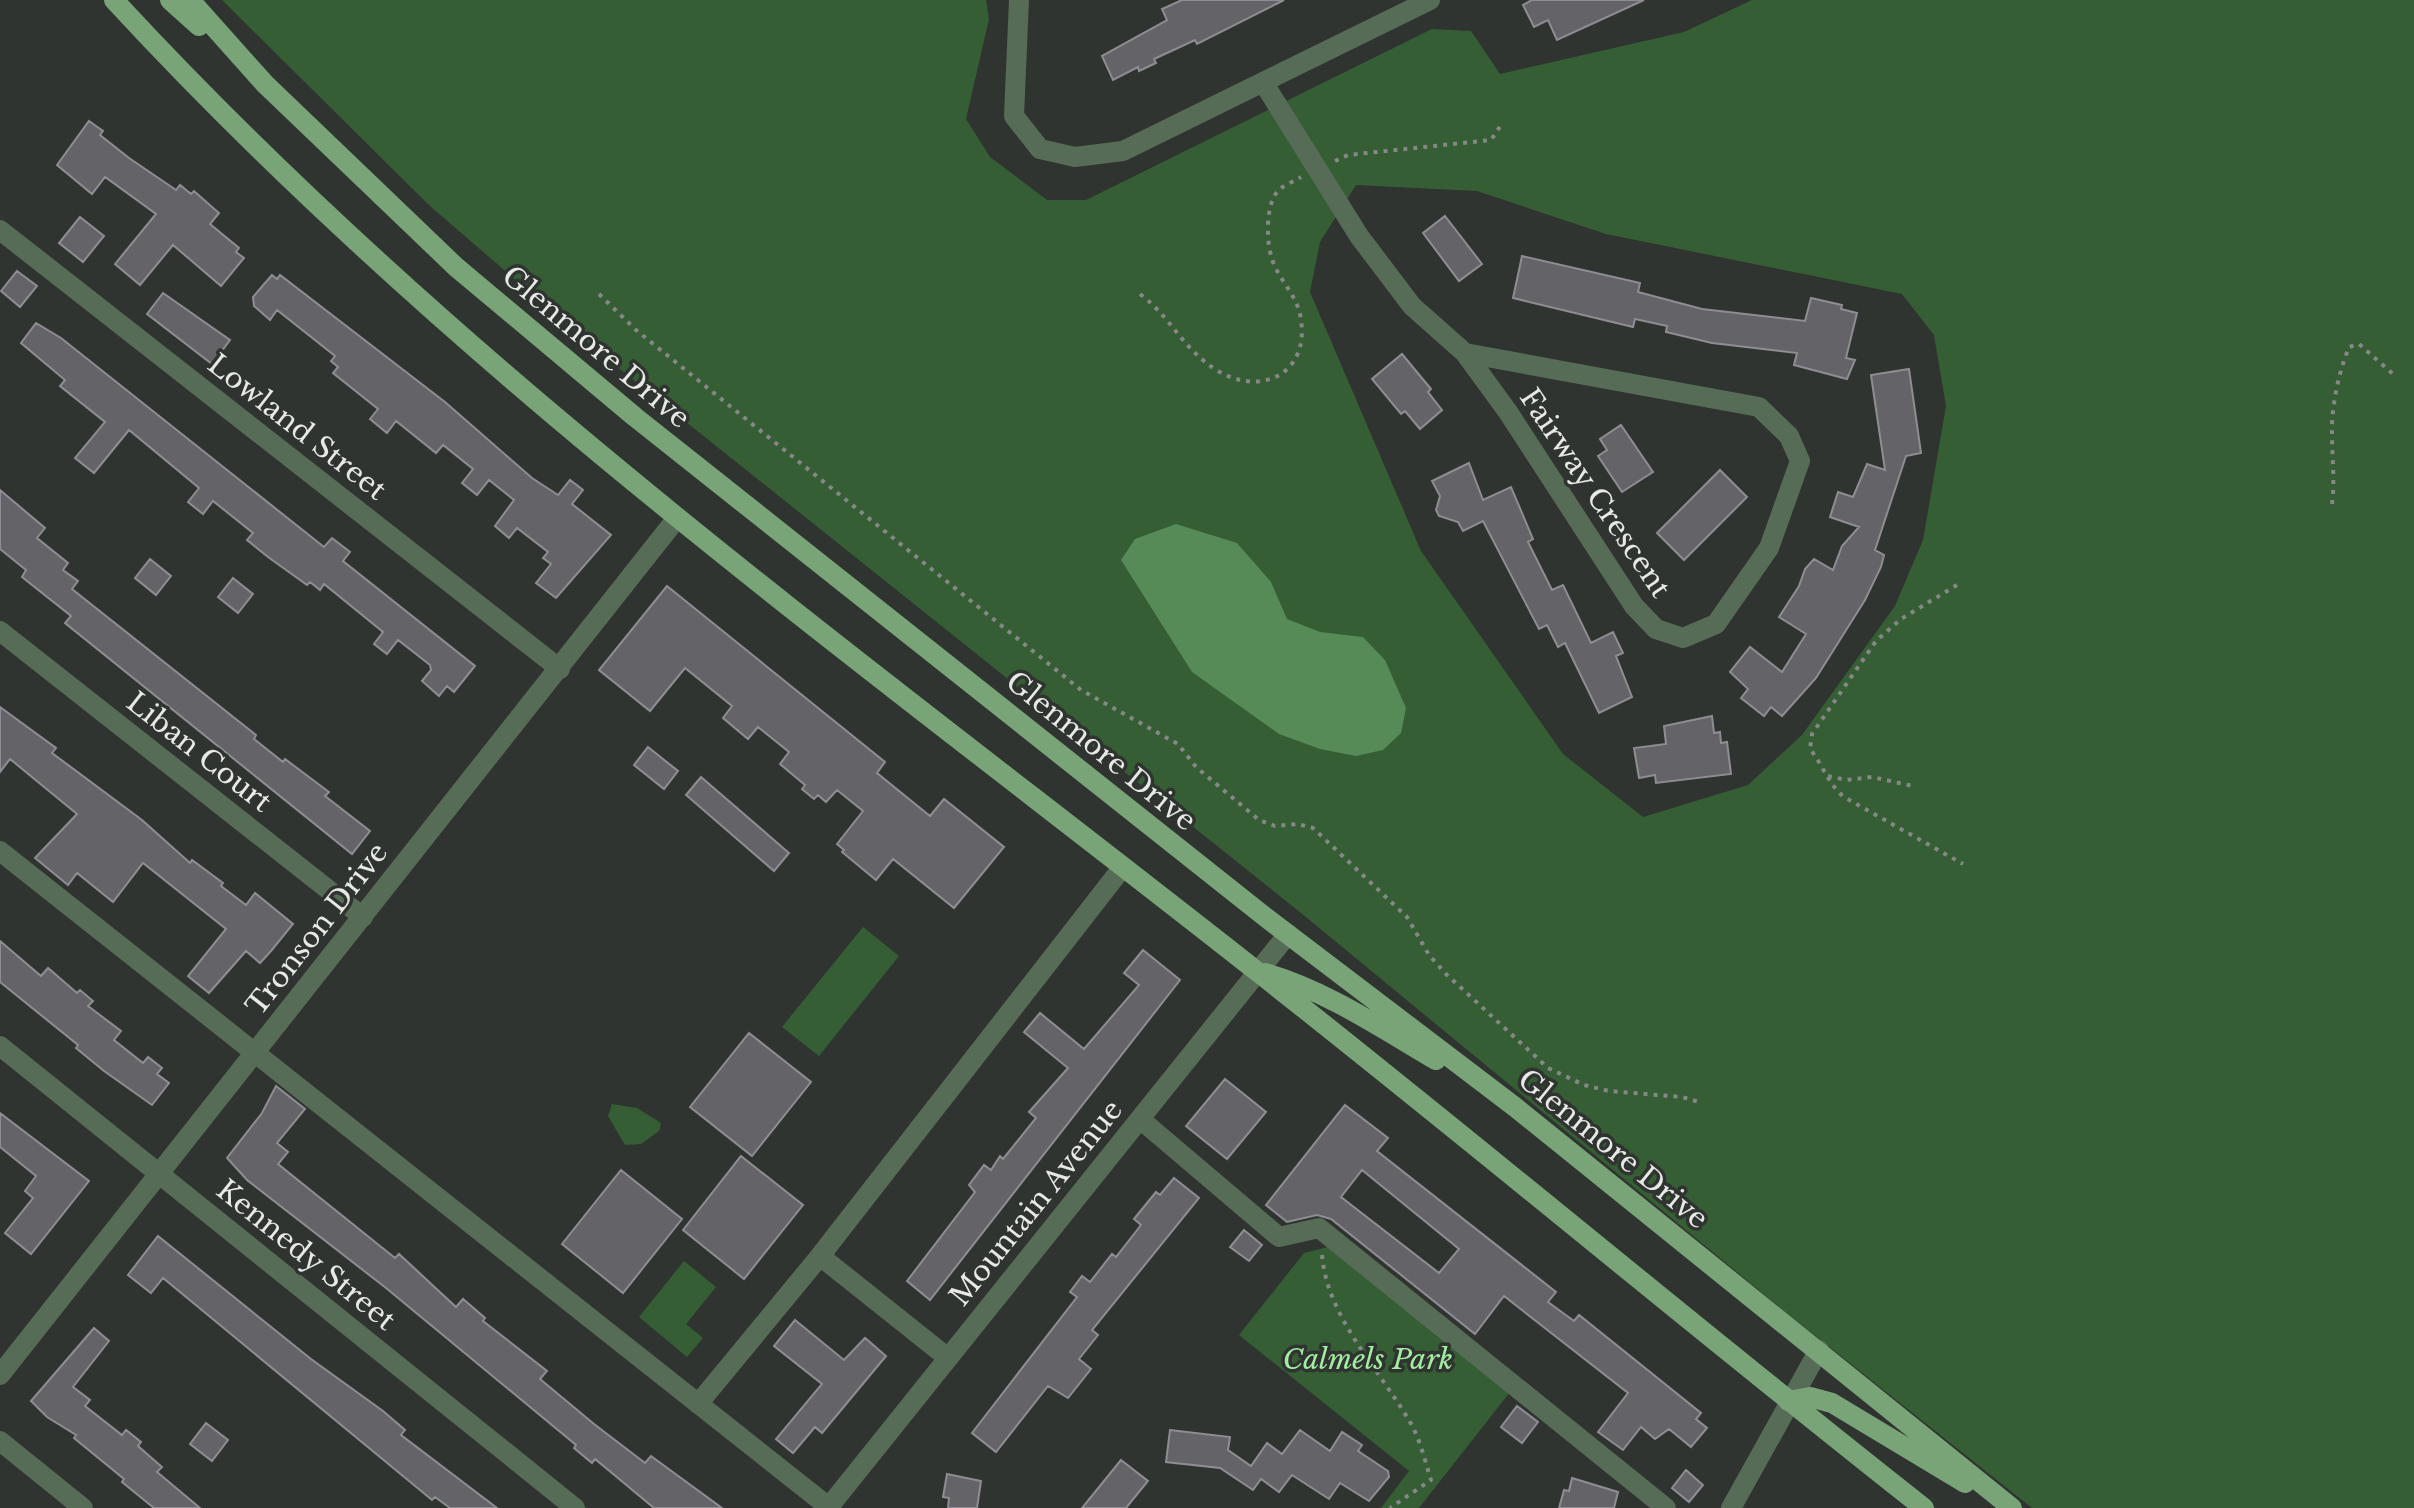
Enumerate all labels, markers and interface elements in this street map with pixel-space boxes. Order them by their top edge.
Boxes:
street label: Glenmore Drive [495,258,697,436]
street label: Lowland Street [201,346,394,508]
street label: Fairway Crescent [1512,382,1678,605]
street label: Glenmore Drive [999,664,1203,838]
street label: Liban Court [119,684,279,820]
street label: Tronson Drive [239,836,395,1022]
street label: Glenmore Drive [1511,1062,1715,1236]
street label: Mountain Avenue [942,1093,1130,1313]
street label: Kennedy Street [210,1172,403,1338]
park label: Calmels Park [1283,1342,1453,1377]

